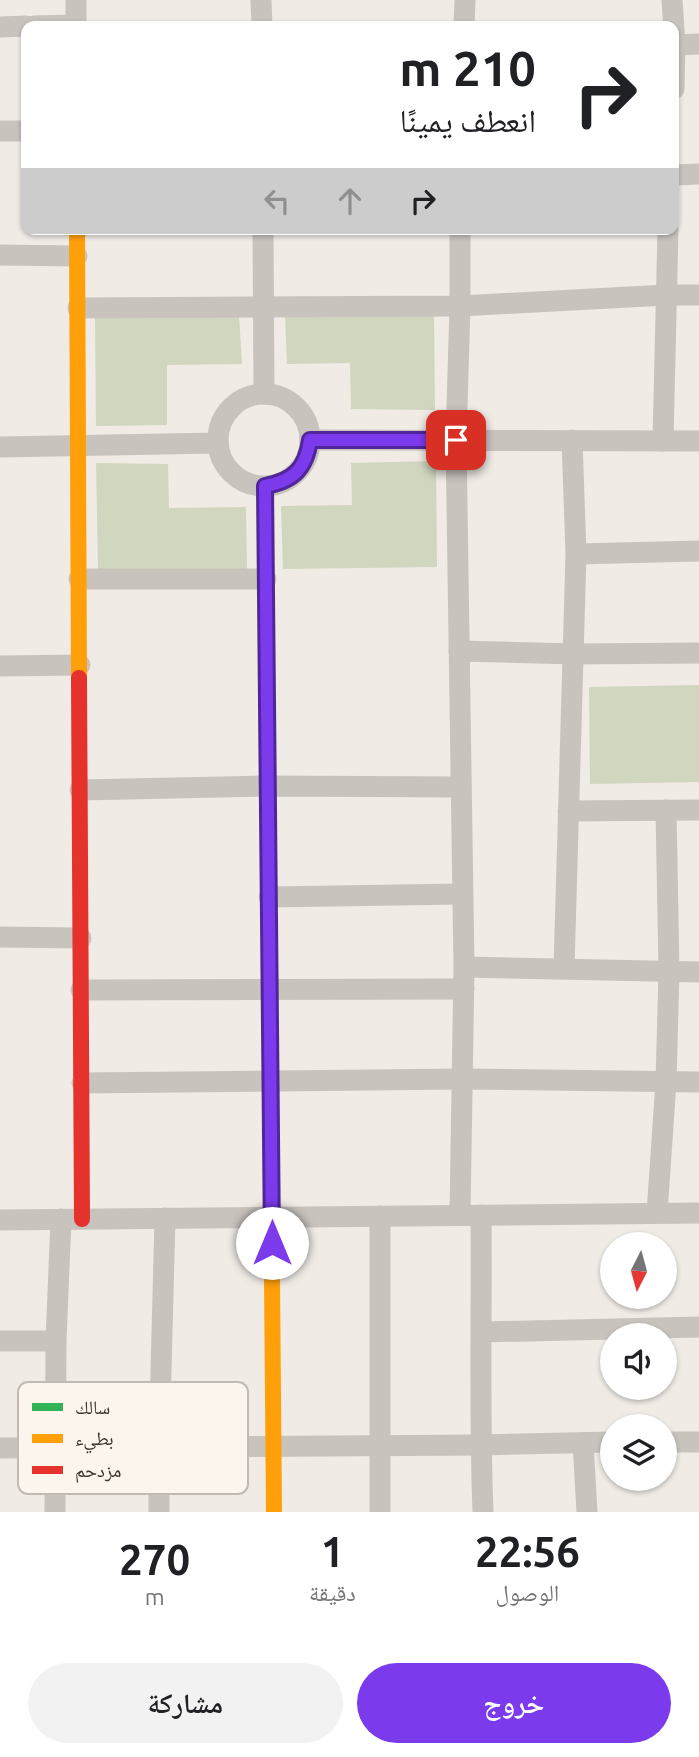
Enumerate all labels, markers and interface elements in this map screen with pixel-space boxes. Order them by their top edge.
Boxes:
text: 210 m [399,40,536,95]
icon: right [560,49,651,140]
text: انعطف يمينًا [400,102,536,138]
icon: left [258,182,296,220]
icon: ahead [331,182,369,220]
icon: right [404,182,442,220]
pin [426,410,486,470]
icon: arrive [437,421,475,459]
position arrow [235,1206,309,1280]
north arrow [600,1232,677,1309]
map controls [600,1232,677,1491]
button: sound [600,1323,677,1400]
legend [18,1382,248,1494]
text: سالك [75,1396,110,1418]
button: layers [600,1414,677,1491]
text: بطيء [75,1427,114,1454]
text: مزدحم [75,1459,121,1483]
text: 1 [321,1528,344,1575]
text: 22:56 [475,1528,580,1575]
text: 270 [119,1536,190,1583]
text: دقيقة [309,1580,356,1605]
text: الوصول [496,1580,559,1605]
text: m [145,1584,164,1609]
button: مشاركة [28,1663,343,1743]
button: خروج [357,1663,671,1743]

